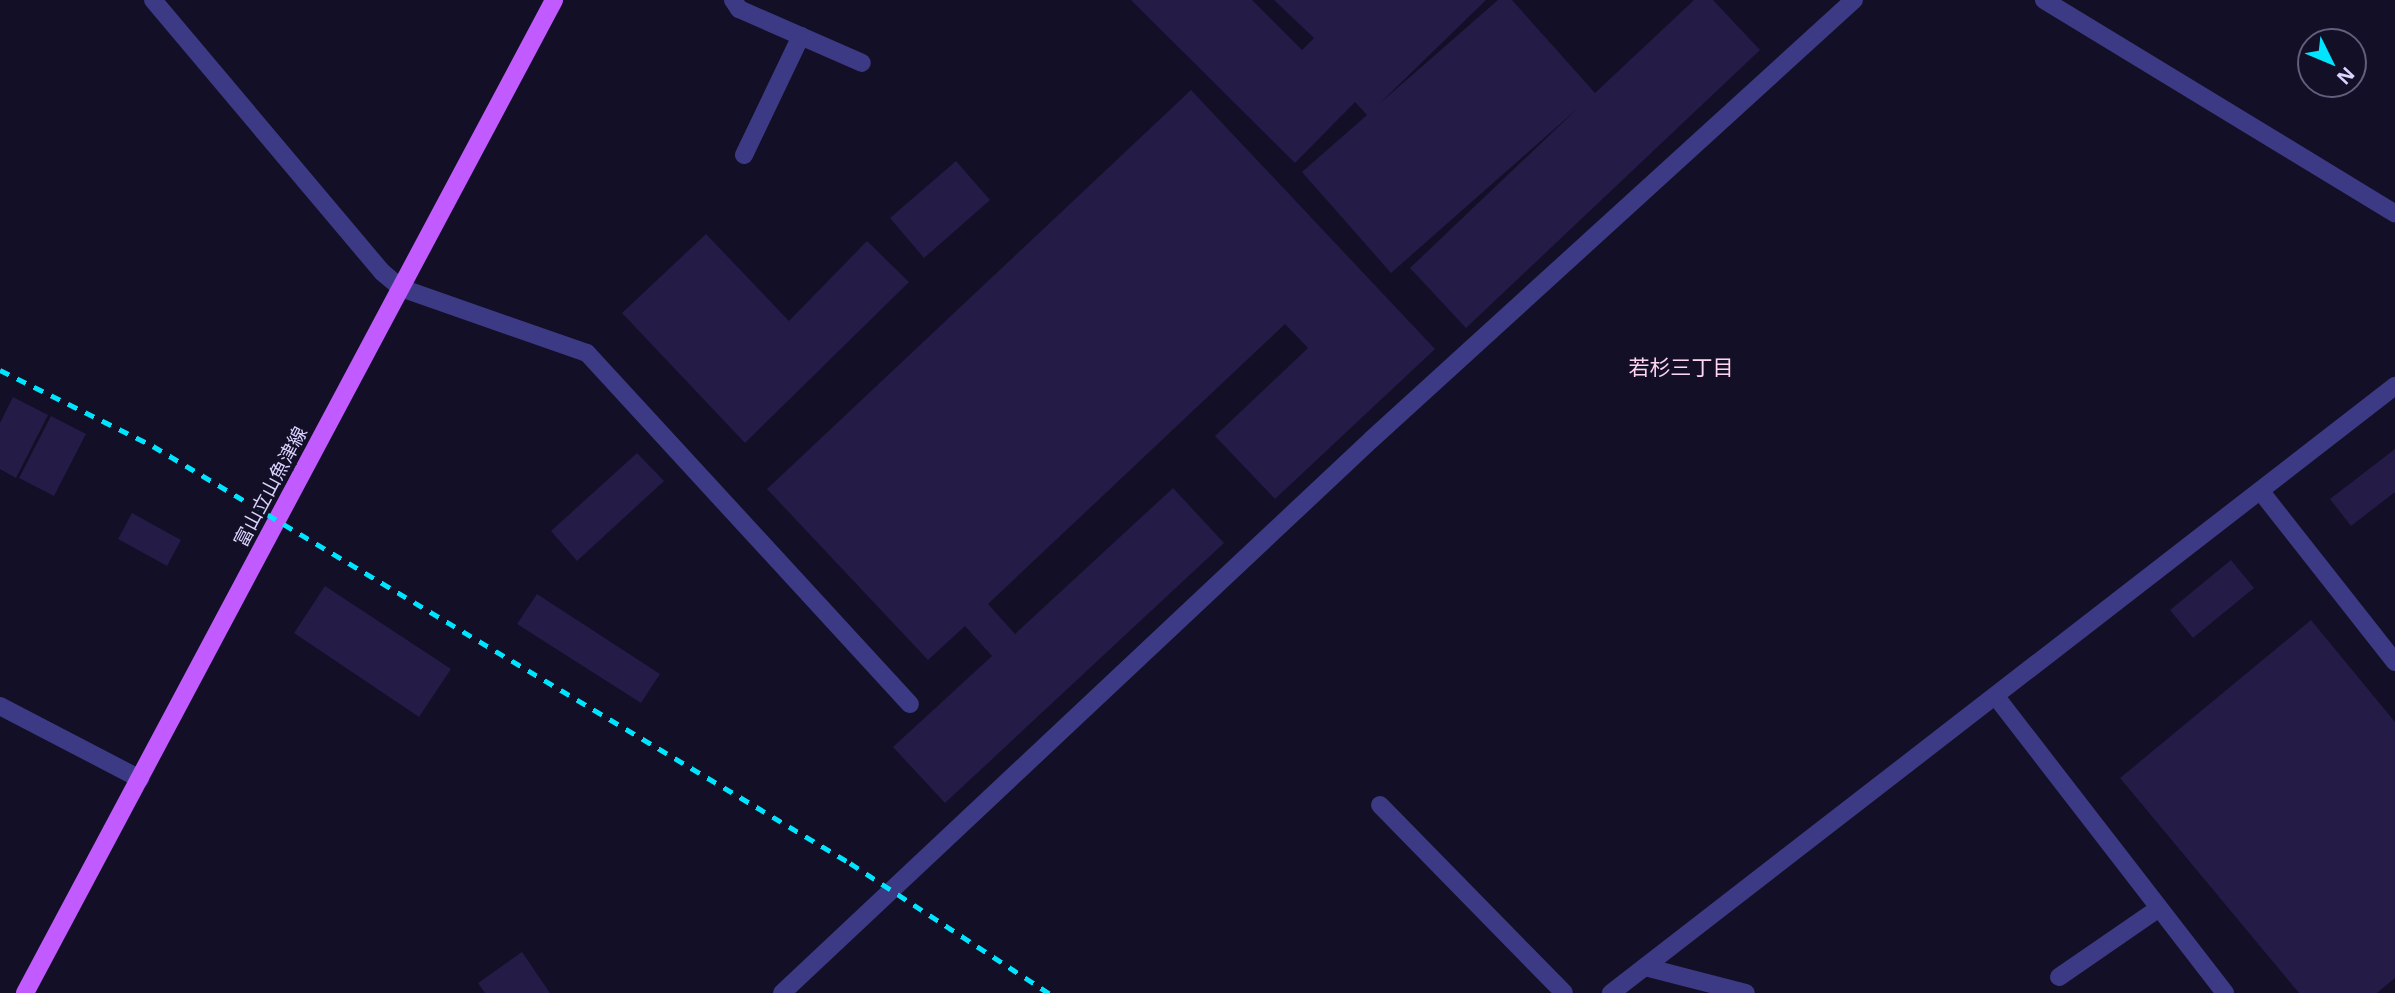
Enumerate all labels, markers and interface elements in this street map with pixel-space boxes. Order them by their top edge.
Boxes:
north arrow [2297,28,2367,98]
text: N [2331,61,2361,90]
district label: 若杉三丁目 [1629,354,1733,380]
street label: 富山立山魚津線 [230,423,312,551]

